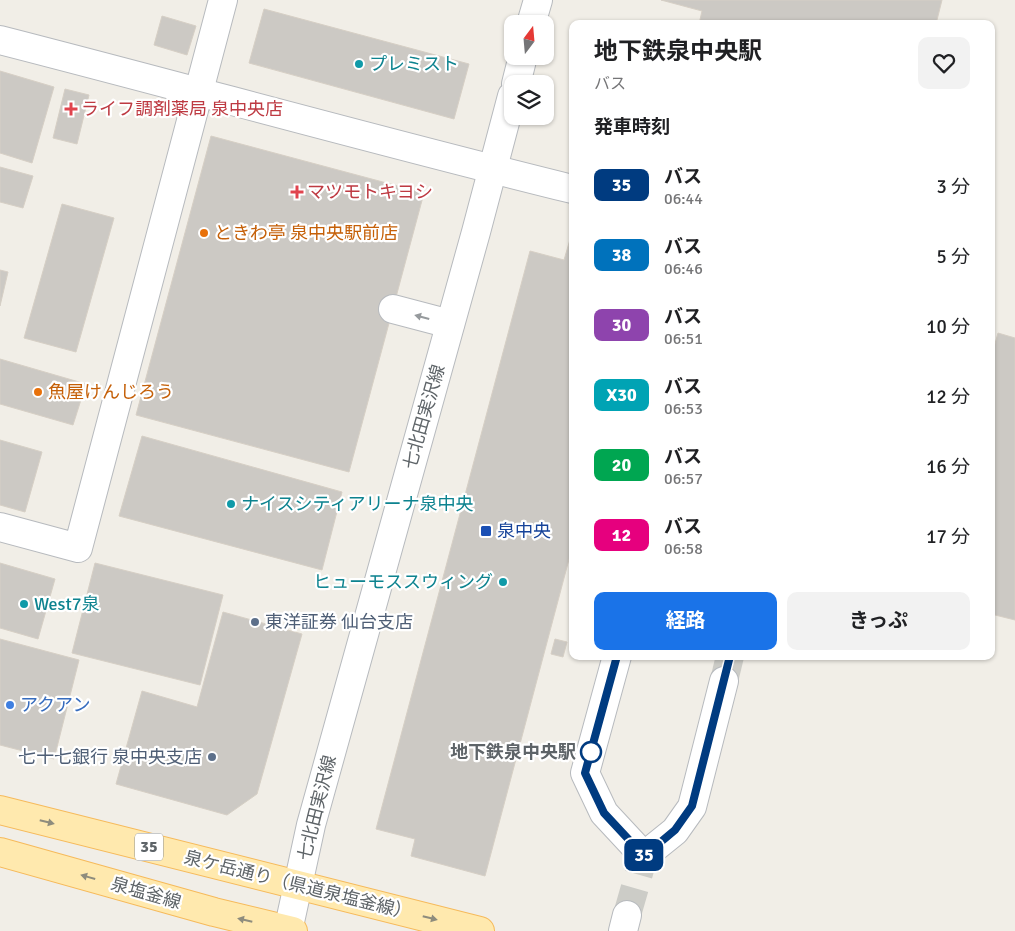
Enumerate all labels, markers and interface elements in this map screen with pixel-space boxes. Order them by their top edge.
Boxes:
north arrow [504,15,554,65]
map controls [504,15,554,125]
text: 地下鉄泉中央駅 [594,36,762,66]
button: heart [918,37,970,89]
place label: プレミスト [369,53,459,75]
marker: プレミスト [353,58,365,70]
text: バス [594,74,626,94]
button: layers [504,75,554,125]
place label: ライフ調剤薬局 泉中央店 [81,98,283,120]
marker: ライフ調剤薬局 泉中央店 [65,103,77,115]
text: 発車時刻 [594,115,670,139]
text: バス [664,165,702,189]
text: 35 [612,174,631,196]
text: 3 分 [937,175,970,199]
place label: マツモトキヨシ [307,181,433,203]
marker: マツモトキヨシ [291,186,303,198]
text: 06:44 [664,189,703,209]
place label: ときわ亭 泉中央駅前店 [214,222,398,244]
marker: ときわ亭 泉中央駅前店 [198,227,210,239]
text: バス [664,235,702,259]
text: 38 [612,244,631,266]
text: 5 分 [937,245,970,269]
text: 06:46 [664,259,703,279]
text: バス [664,305,702,329]
one-way arrow [414,313,429,321]
text: 30 [612,314,631,336]
text: 10 分 [926,315,970,339]
text: 06:51 [664,329,703,349]
street label: 七北田実沢線 [399,362,449,472]
text: バス [664,375,702,399]
place label: 魚屋けんじろう [48,381,174,403]
text: X30 [606,384,637,406]
text: 12 分 [926,385,970,409]
marker: 魚屋けんじろう [32,386,44,398]
text: 06:53 [664,399,703,419]
text: バス [664,445,702,469]
text: 20 [612,454,631,476]
text: 16 分 [926,455,970,479]
text: 06:57 [664,469,703,489]
place label: ナイスシティアリーナ泉中央 [241,493,473,515]
marker: ナイスシティアリーナ泉中央 [225,498,237,510]
text: バス [664,515,702,539]
place label: 泉中央 [497,520,551,542]
marker: 泉中央 [479,524,493,538]
text: 12 [612,524,631,546]
text: 17 分 [926,525,970,549]
text: 06:58 [664,539,703,559]
place label: ヒューモススウィング [313,571,493,593]
marker: ヒューモススウィング [497,576,509,588]
button: 経路 [594,592,777,650]
button: きっぷ [787,592,970,650]
place label: West7泉 [34,593,100,615]
marker: West7泉 [18,598,30,610]
place label: 東洋証券 仙台支店 [265,611,413,633]
marker: 東洋証券 仙台支店 [249,616,261,628]
place label: アクアン [20,694,90,716]
marker: アクアン [4,699,16,711]
place label: 地下鉄泉中央駅 [450,741,576,763]
marker: 地下鉄泉中央駅 [580,741,602,763]
place label: 七十七銀行 泉中央支店 [18,746,202,768]
marker: 七十七銀行 泉中央支店 [206,751,218,763]
street label: 七北田実沢線 [293,753,341,863]
one-way arrow [40,818,55,826]
road number: 35 [135,834,163,860]
line badge: 35 [622,839,666,871]
text: 35 [634,844,654,866]
street label: 泉ケ岳通り（県道泉塩釜線） [182,846,414,924]
one-way arrow [81,873,96,881]
street label: 泉塩釜線 [108,873,184,913]
one-way arrow [423,914,438,922]
one-way arrow [238,916,253,924]

